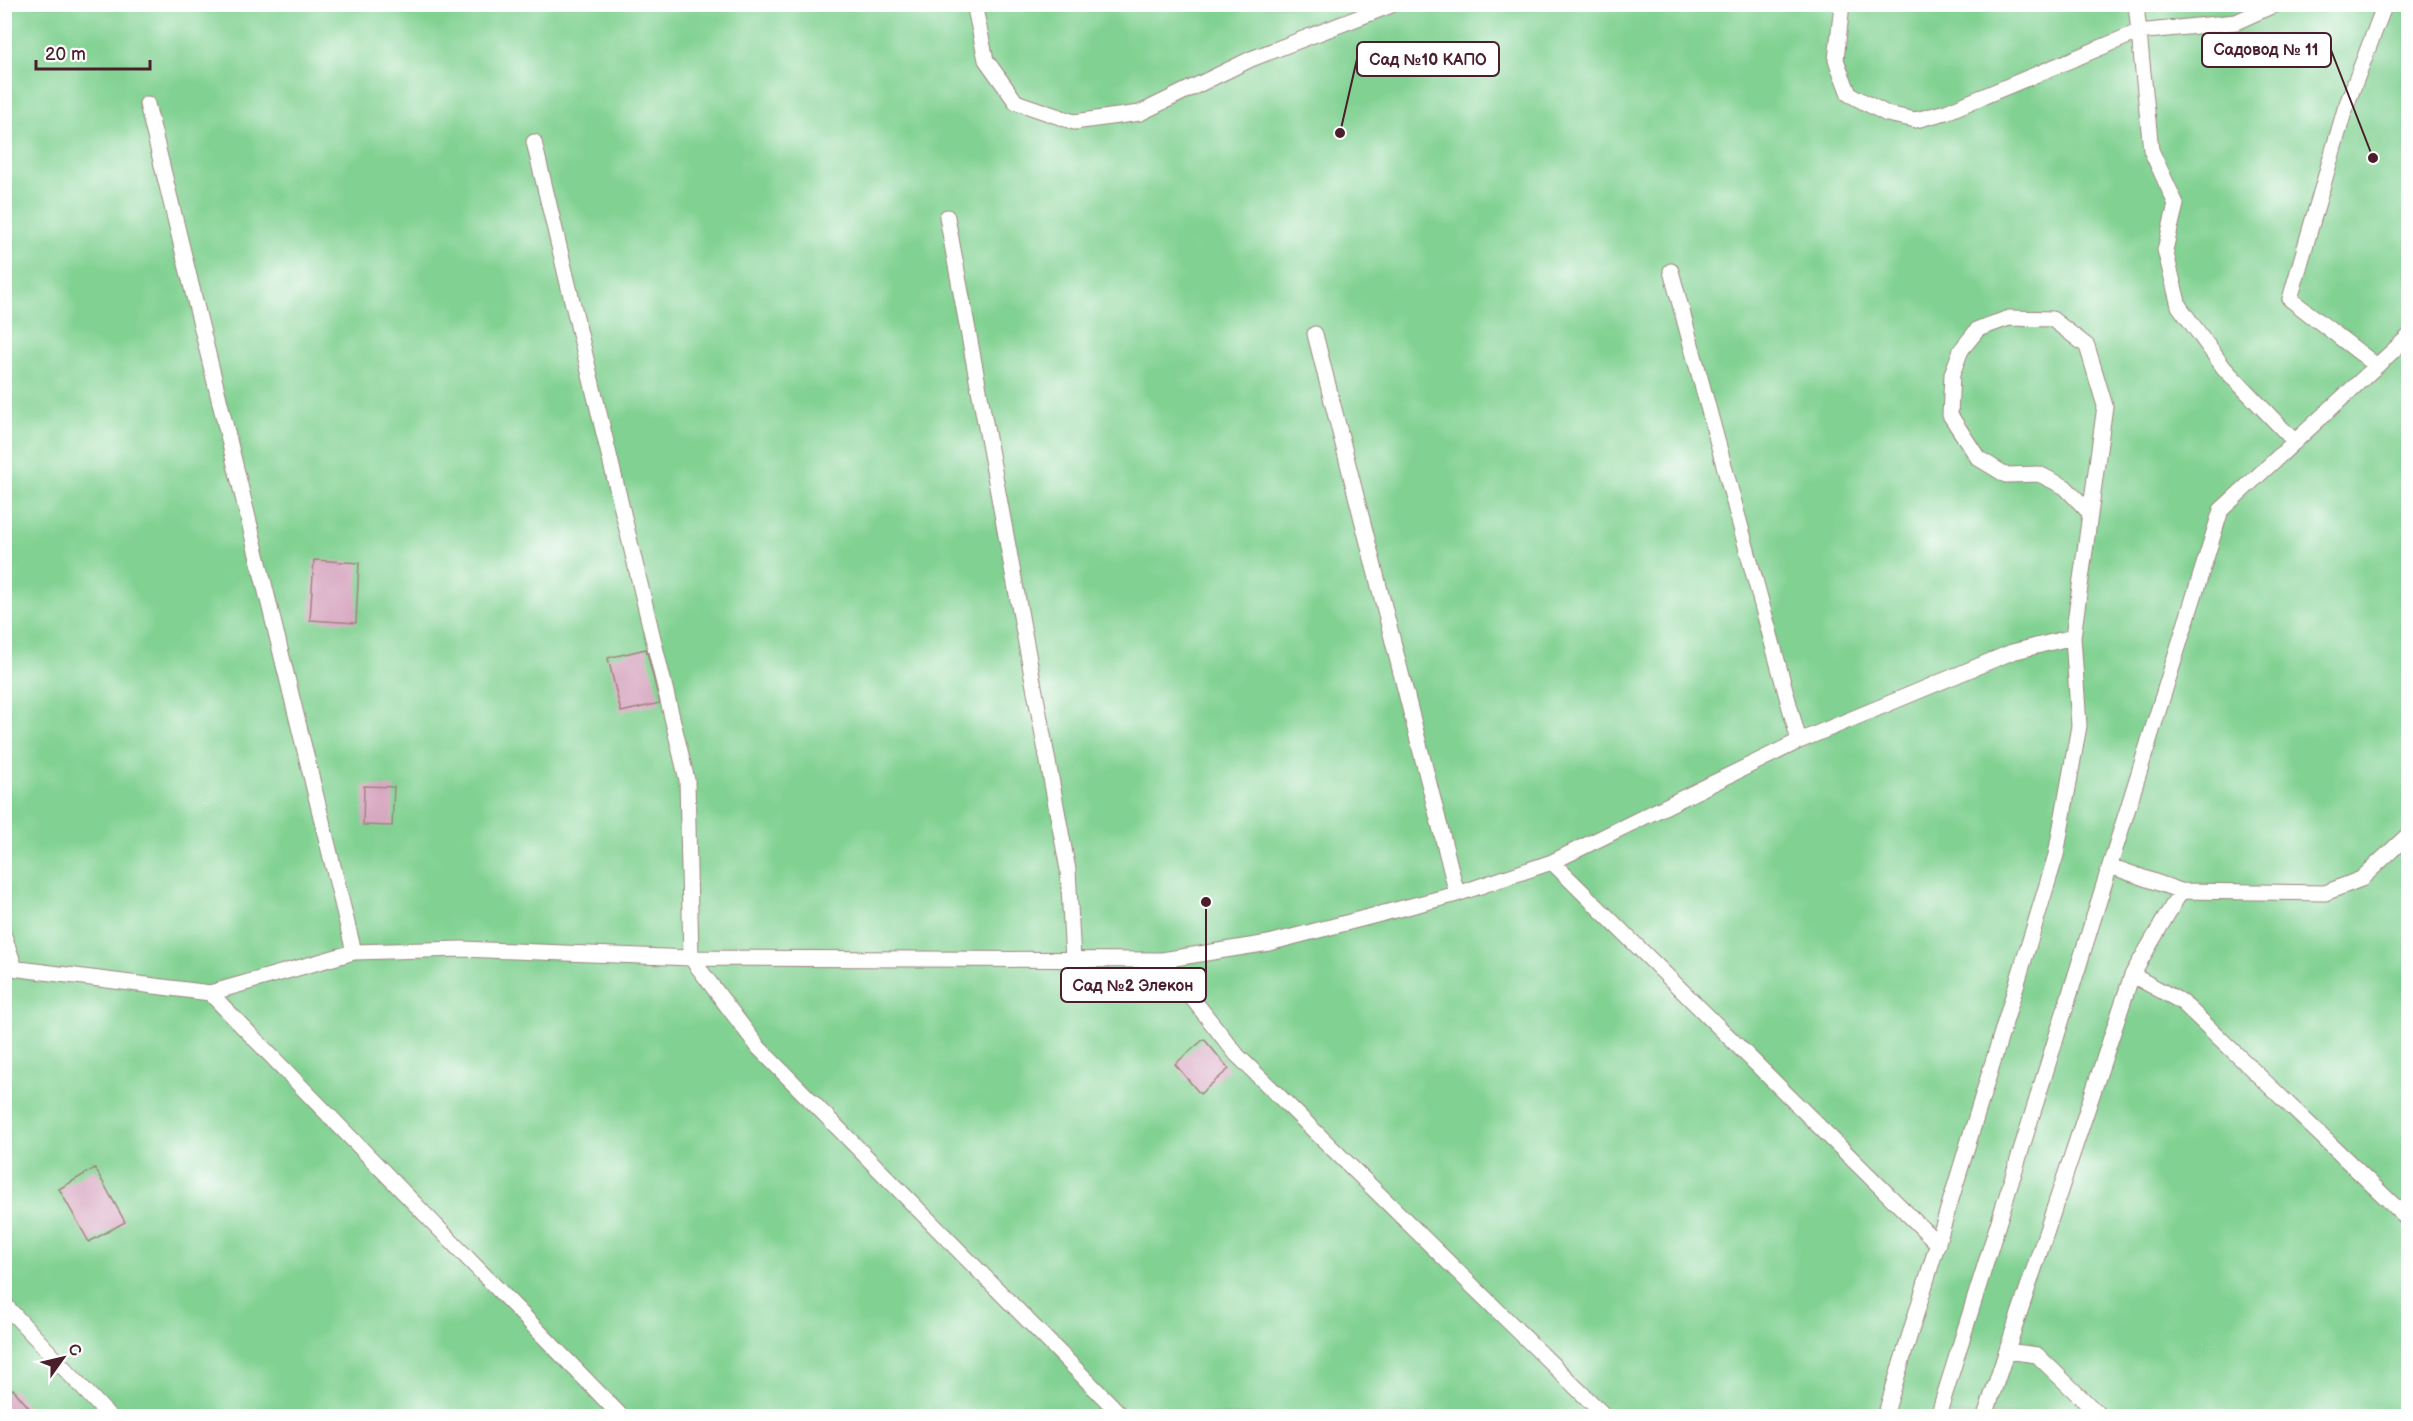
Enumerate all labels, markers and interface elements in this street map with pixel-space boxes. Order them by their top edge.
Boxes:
scale bar [36,33,150,71]
callout: Садовод № 11 [2202,33,2331,67]
text: Садовод № 11 [2213,41,2319,60]
callout: Сад №10 КАПО [1357,42,1499,76]
text: 20 m [45,44,86,65]
text: Сад №10 КАПО [1369,51,1487,70]
callout: Сад №2 Элекон [1061,968,1206,1002]
text: Сад №2 Элекон [1073,977,1193,996]
north arrow [33,1328,93,1388]
text: С [63,1341,85,1360]

